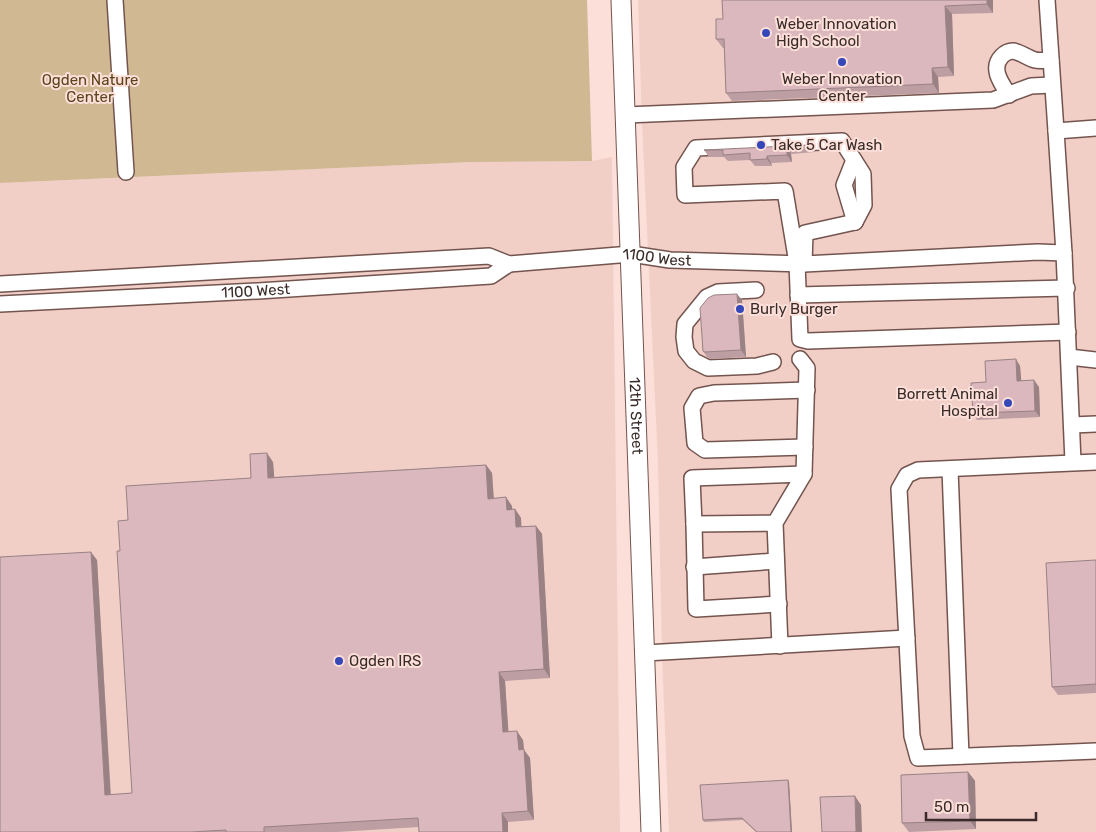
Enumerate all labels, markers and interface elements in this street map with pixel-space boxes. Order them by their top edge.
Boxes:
place label: Weber Innovation High School [776,15,896,50]
marker: Weber Innovation High School [760,27,772,39]
marker: Weber Innovation Center [836,56,848,68]
place label: Weber Innovation Center [782,70,902,105]
park label: Ogden Nature Center [42,71,138,106]
place label: Take 5 Car Wash [771,136,882,154]
marker: Take 5 Car Wash [755,139,767,151]
street label: 1100 West [622,245,692,270]
street label: 1100 West [221,280,291,302]
place label: Burly Burger [750,300,838,318]
marker: Burly Burger [734,303,746,315]
street label: 12th Street [626,377,646,455]
place label: Borrett Animal Hospital [897,385,998,420]
marker: Borrett Animal Hospital [1002,397,1014,409]
place label: Ogden IRS [349,652,421,670]
marker: Ogden IRS [333,655,345,667]
scale bar [926,790,1036,822]
text: 50 m [934,798,969,816]

